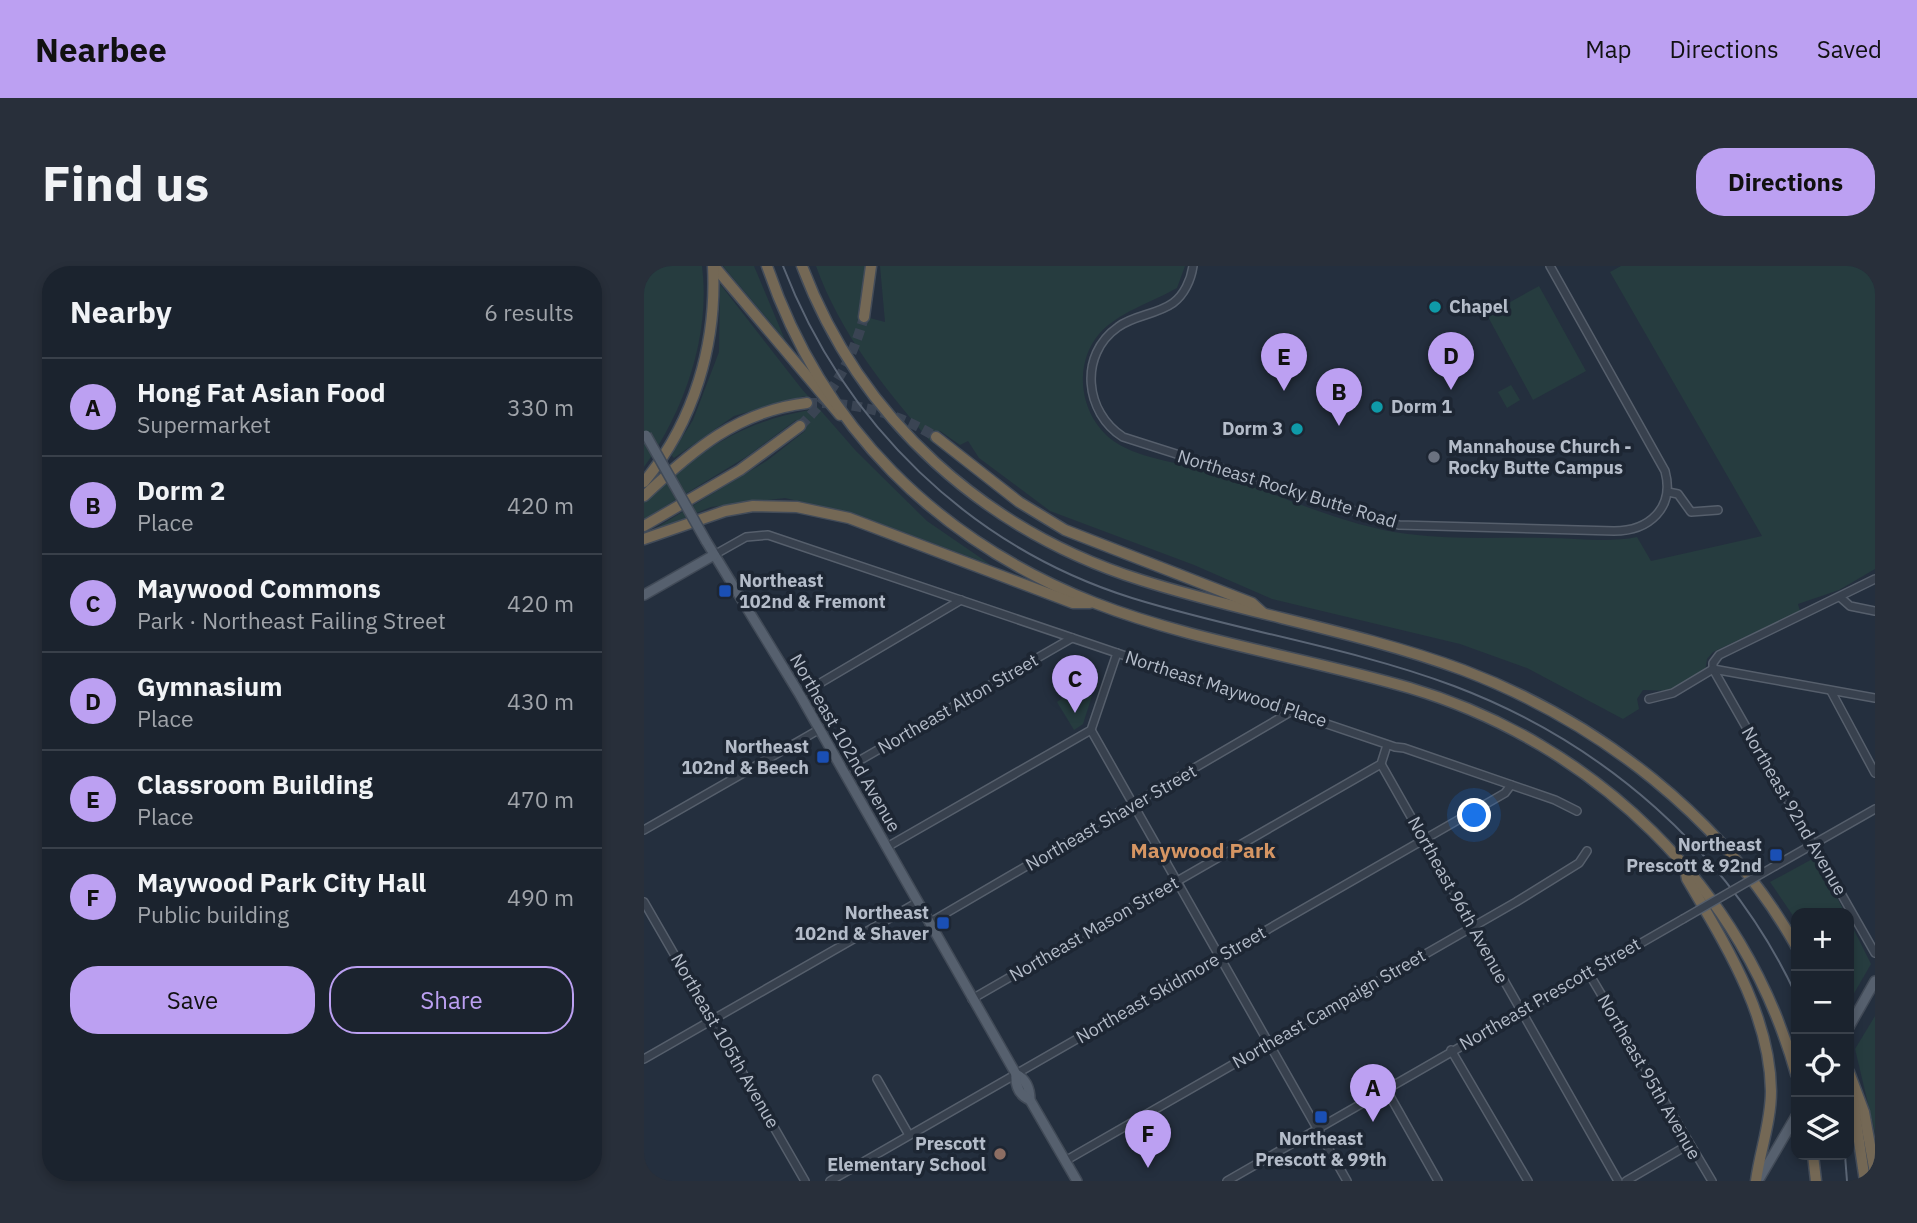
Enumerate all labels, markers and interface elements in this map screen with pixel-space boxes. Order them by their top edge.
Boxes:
text: Nearbee [35,28,167,71]
text: Map [1585,33,1631,65]
text: Directions [1669,33,1779,65]
text: Saved [1817,33,1882,65]
button: Directions [1696,148,1875,216]
text: Find us [42,151,209,214]
text: Nearby [70,292,172,331]
place label: Chapel [1449,295,1509,318]
text: 6 results [484,297,574,327]
marker: Chapel [1427,299,1443,315]
pin: D [1428,332,1474,390]
pin: E [1261,333,1307,391]
pin: B [1316,368,1362,426]
text: Hong Fat Asian Food [137,375,386,409]
text: A [85,392,101,422]
text: 330 m [507,392,574,422]
place label: Dorm 1 [1391,395,1452,418]
marker: Dorm 1 [1369,399,1385,415]
text: Supermarket [137,409,271,439]
place label: Dorm 3 [1222,417,1283,440]
marker: Dorm 3 [1289,421,1305,437]
place label: Mannahouse Church - Rocky Butte Campus [1448,435,1632,479]
street label: Northeast Rocky Butte Road [1175,444,1399,533]
marker: Mannahouse Church - Rocky Butte Campus [1426,449,1442,465]
text: Dorm 2 [137,473,225,507]
text: B [85,490,101,520]
text: 420 m [507,490,574,520]
text: Place [137,507,194,537]
place label: Northeast 102nd & Fremont [739,569,886,613]
text: Maywood Commons [137,571,381,605]
marker: Northeast 102nd & Fremont [717,583,733,599]
text: C [86,588,100,618]
text: 420 m [507,588,574,618]
text: Park · Northeast Failing Street [137,605,446,635]
street label: Northeast Maywood Place [1122,645,1330,732]
street label: Northeast Alton Street [874,648,1042,759]
street label: Northeast 102nd Avenue [785,649,906,836]
pin: C [1052,655,1098,713]
text: Gymnasium [137,669,282,703]
text: D [85,686,101,716]
text: 430 m [507,686,574,716]
text: Place [137,703,194,733]
street label: Northeast 92nd Avenue [1737,722,1852,899]
place label: Northeast 102nd & Beech [681,735,809,779]
marker: Northeast 102nd & Beech [815,749,831,765]
street label: Northeast Shaver Street [1021,759,1200,876]
text: Classroom Building [137,767,373,801]
text: E [86,784,100,814]
text: 470 m [507,784,574,814]
your location [1457,798,1491,832]
text: Place [137,801,194,831]
street label: Northeast 96th Avenue [1403,812,1514,987]
place label: Northeast Prescott & 92nd [1626,833,1762,877]
district label: Maywood Park [1130,836,1276,864]
marker: Northeast Prescott & 92nd [1768,847,1784,863]
text: Maywood Park City Hall [137,865,426,899]
street label: Northeast Mason Street [1005,871,1182,986]
text: F [86,882,100,912]
text: 490 m [507,882,574,912]
text: Public building [137,899,289,929]
place label: Northeast 102nd & Shaver [795,901,929,945]
map controls [1791,908,1854,1160]
button: + [1791,908,1854,971]
marker: Northeast 102nd & Shaver [935,915,951,931]
street label: Northeast Skidmore Street [1072,921,1270,1048]
street label: Northeast Prescott Street [1455,932,1645,1055]
street label: Northeast Campaign Street [1228,944,1429,1073]
street label: Northeast 105th Avenue [666,949,785,1132]
button: Save [70,966,315,1034]
button: Share [329,966,574,1034]
button: − [1791,971,1854,1034]
street label: Northeast 95th Avenue [1593,990,1706,1164]
button: locate [1791,1034,1854,1097]
pin: A [1350,1064,1396,1122]
button: layers [1791,1097,1854,1160]
marker: Northeast Prescott & 99th [1313,1109,1329,1125]
pin: F [1125,1110,1171,1168]
place label: Northeast Prescott & 99th [1255,1127,1387,1171]
place label: Prescott Elementary School [827,1132,987,1176]
marker: Prescott Elementary School [992,1146,1008,1162]

